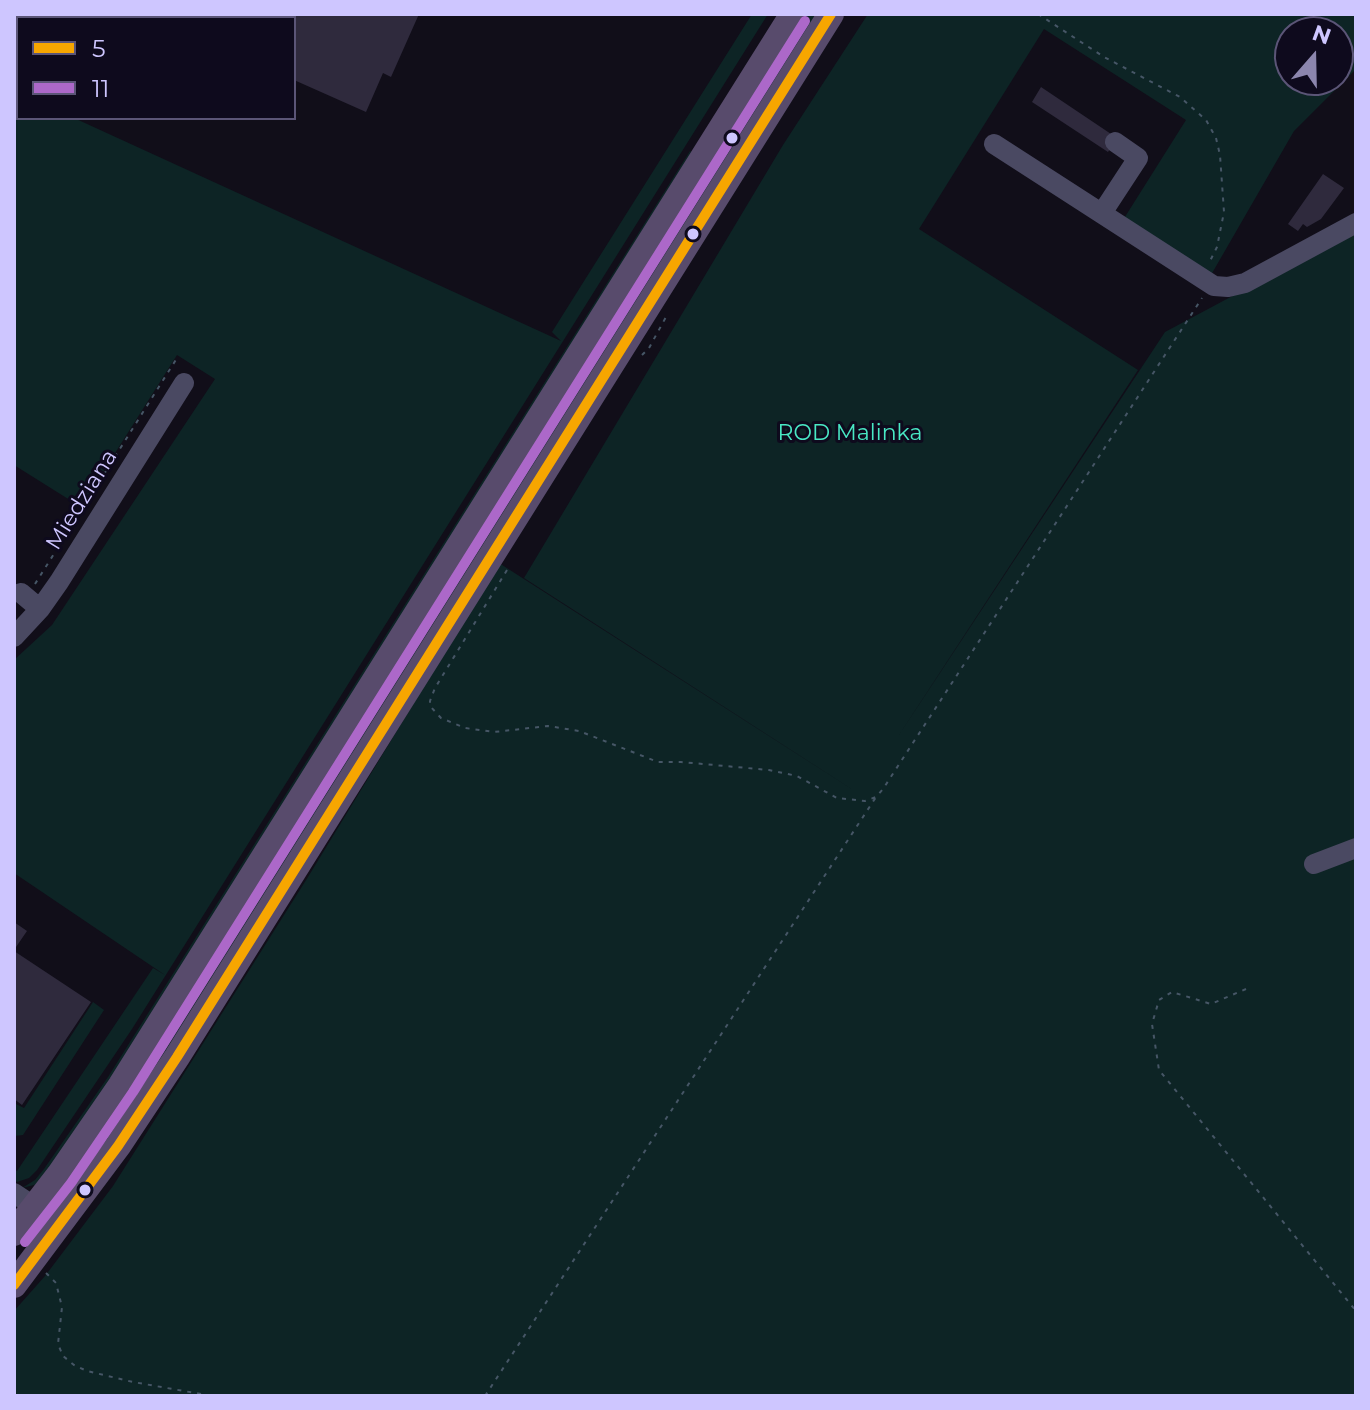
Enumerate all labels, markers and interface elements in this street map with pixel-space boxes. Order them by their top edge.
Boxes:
legend [16,16,296,120]
north arrow [1274,16,1354,96]
text: N [1309,19,1335,51]
text: 5 [92,34,106,63]
text: 11 [92,74,109,103]
unlabelled marker [724,130,740,146]
unlabelled marker [685,226,701,242]
park label: ROD Malinka [778,421,922,447]
street label: Miedziana [41,445,123,555]
unlabelled marker [77,1182,93,1198]

